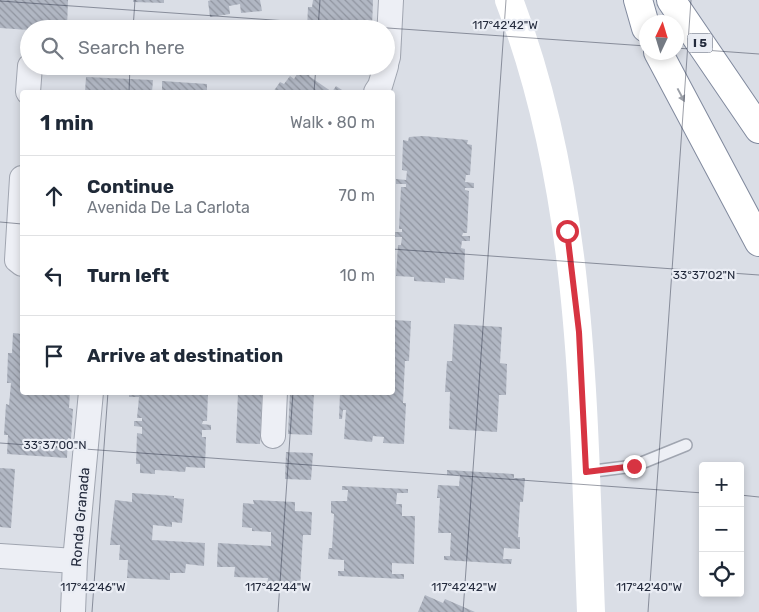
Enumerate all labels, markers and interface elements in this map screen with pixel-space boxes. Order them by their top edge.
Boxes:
north arrow [639,15,684,60]
text: 117°42'42"W [472,18,538,32]
search box [20,20,395,75]
icon: search [38,34,66,62]
road number: I 5 [688,34,712,52]
text: Search here [78,36,185,59]
one-way arrow [677,88,685,103]
text: 1 min [40,110,94,135]
text: Walk · 80 m [290,113,375,132]
text: Continue [87,175,174,198]
icon: ahead [40,182,68,210]
text: 70 m [338,186,375,205]
text: Avenida De La Carlota [87,198,250,217]
route start [556,220,579,243]
icon: left [40,262,68,290]
text: Turn left [87,264,169,287]
text: 10 m [340,266,375,285]
text: 33°37'02"N [673,268,735,282]
icon: arrive [40,342,68,370]
text: Arrive at destination [87,344,283,367]
text: 33°37'00"N [23,438,87,452]
route end [623,455,646,478]
map controls [699,462,744,597]
button: + [699,462,744,507]
street label: Ronda Granada [68,467,93,568]
button: − [699,507,744,552]
button: locate [699,552,744,597]
text: 117°42'46"W [60,580,126,594]
text: 117°42'44"W [245,580,311,594]
text: 117°42'42"W [431,580,497,594]
text: 117°42'40"W [616,580,683,594]

